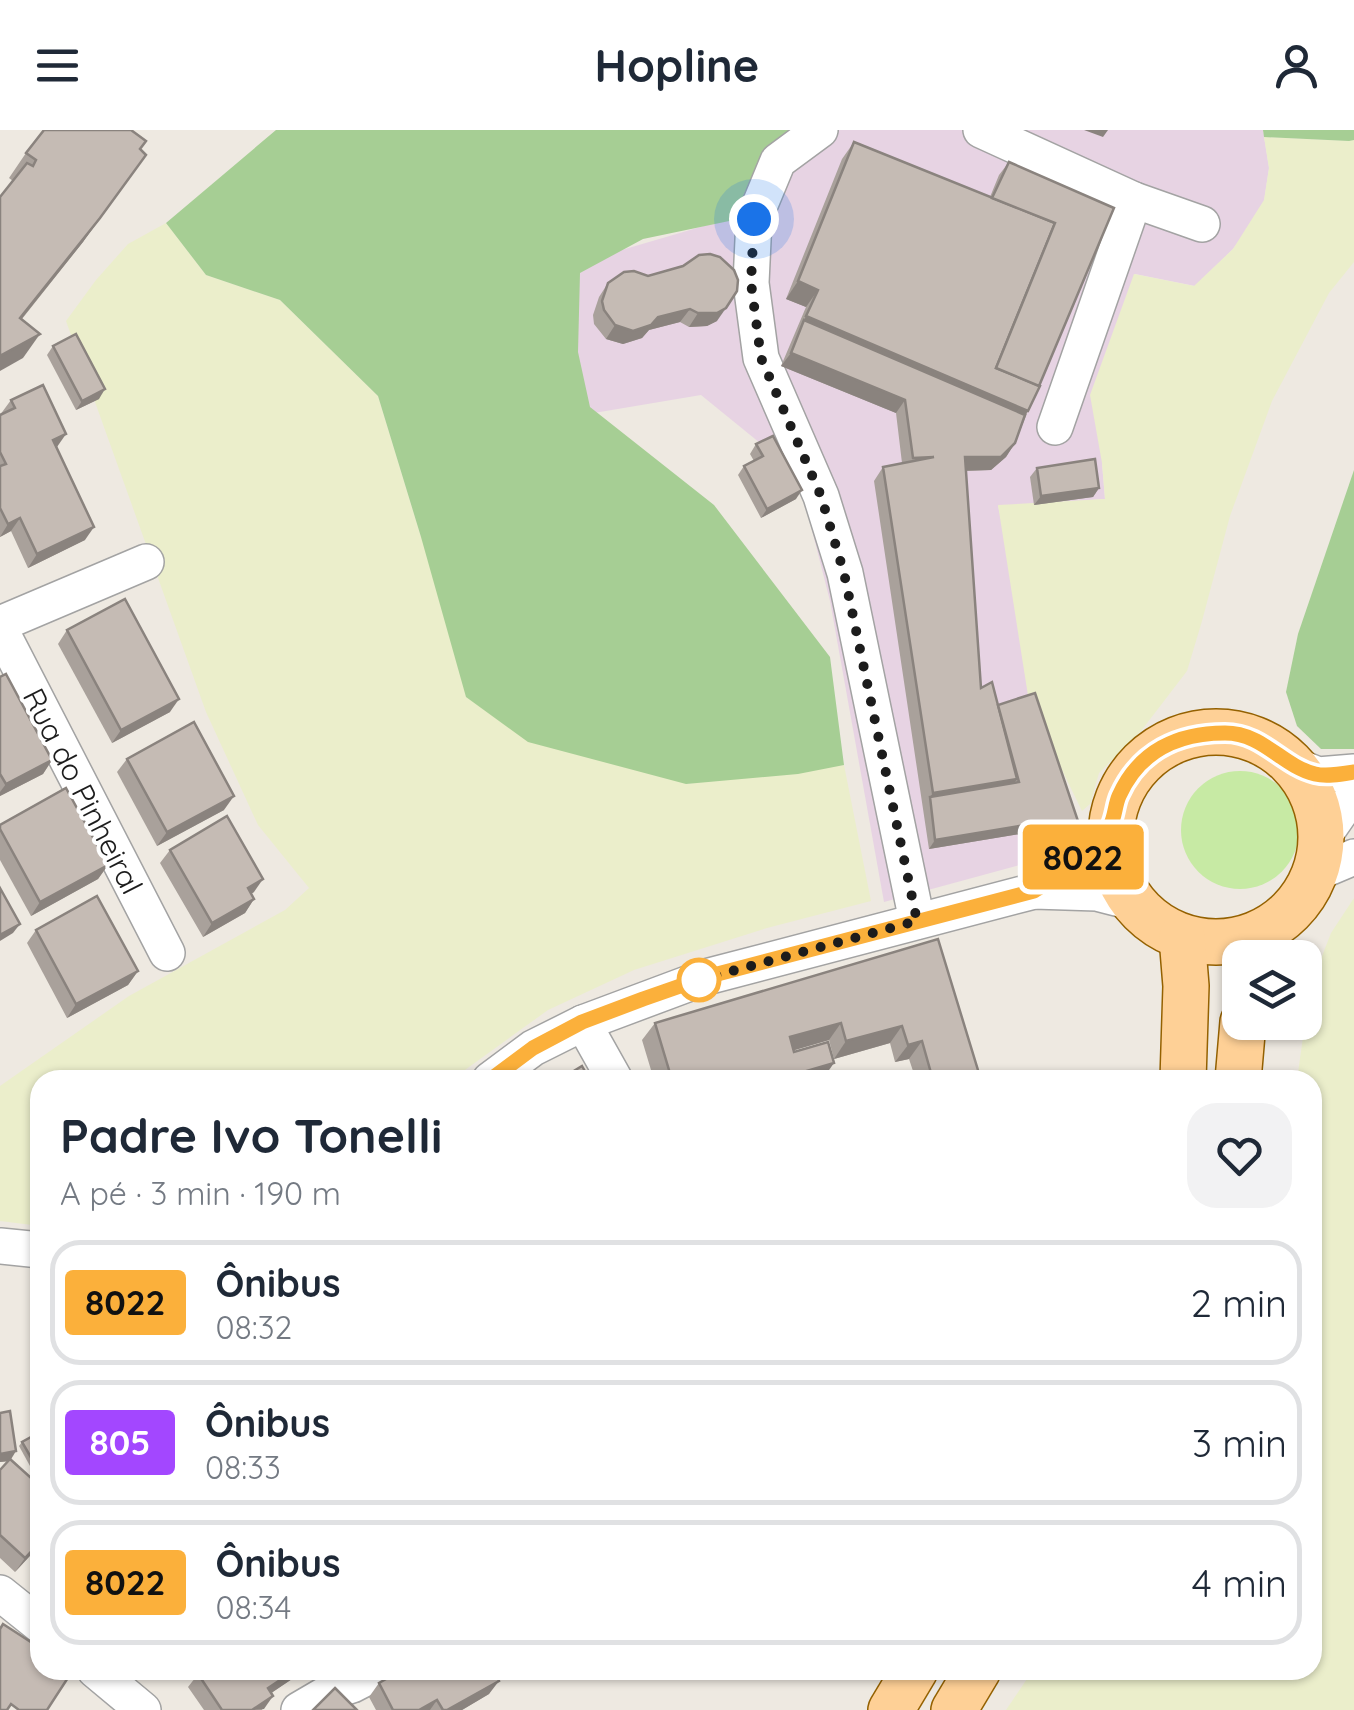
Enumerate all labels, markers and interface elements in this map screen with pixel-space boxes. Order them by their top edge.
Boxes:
text: Hopline [595,37,759,93]
icon: menu [30,38,85,93]
icon: person [1269,38,1324,93]
your location [729,194,779,244]
street label: Rua do Pinheiral [15,682,151,900]
line badge: 8022 [1013,824,1153,890]
text: 8022 [1043,835,1123,879]
map controls [1222,940,1322,1040]
button: layers [1222,940,1322,1040]
unlabelled marker [678,959,720,1001]
button: heart [1187,1103,1292,1208]
text: Padre Ivo Tonelli [60,1105,442,1165]
text: A pé · 3 min · 190 m [60,1173,341,1213]
text: Ônibus [216,1259,340,1307]
text: 2 min [1191,1279,1287,1327]
text: 8022 [85,1280,166,1324]
text: 08:32 [216,1307,292,1347]
text: Ônibus [205,1399,330,1447]
text: 3 min [1192,1419,1287,1467]
text: 805 [90,1420,150,1464]
text: 08:33 [205,1447,281,1487]
text: Ônibus [216,1539,340,1587]
text: 4 min [1192,1559,1287,1607]
text: 8022 [85,1560,166,1604]
text: 08:34 [216,1587,291,1627]

